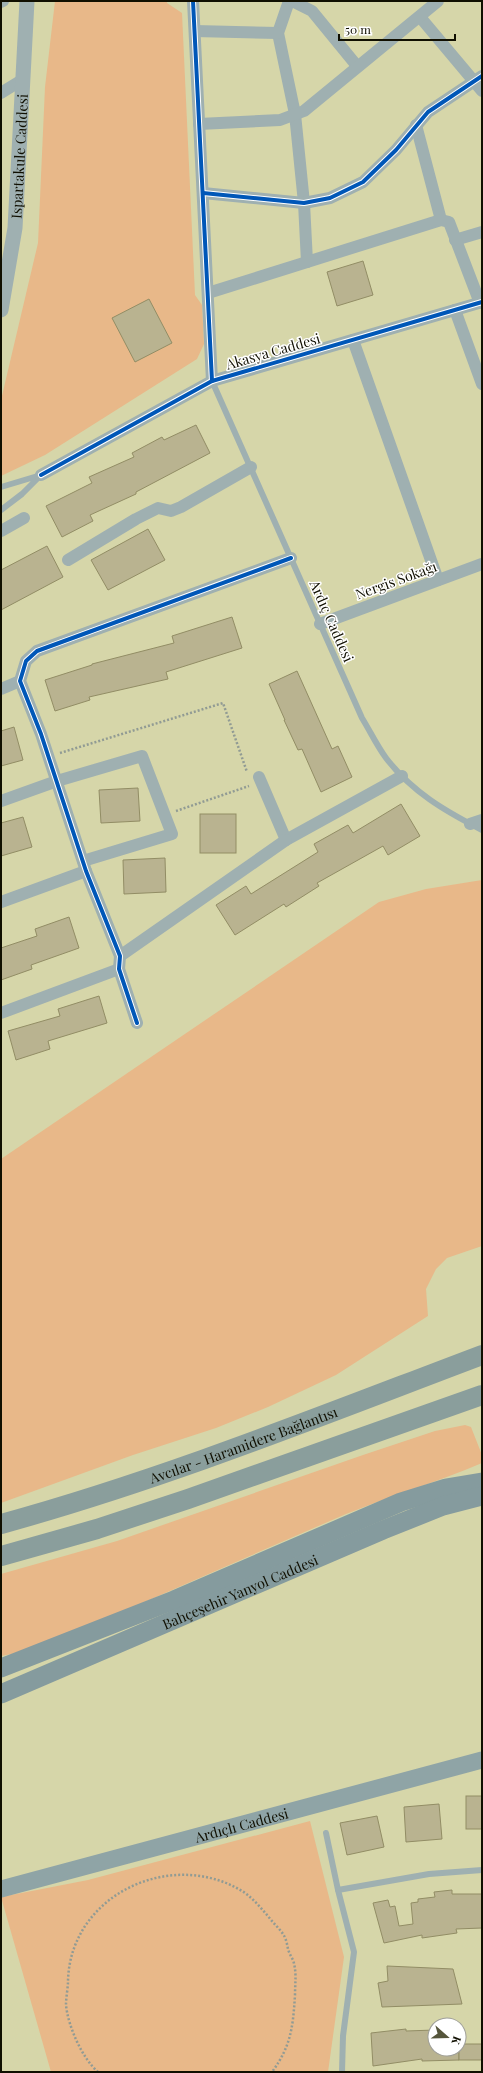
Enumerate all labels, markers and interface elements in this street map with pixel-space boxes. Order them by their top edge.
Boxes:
scale bar [339,16,455,42]
text: 50 m [345,21,371,37]
street label: Ispartakule Caddesi [6,93,32,219]
street label: Akasya Caddesi [223,328,322,374]
street label: Nergis Sokağı [353,556,439,604]
street label: Ardıç Caddesi [305,576,358,665]
street label: Avcılar - Haramidere Bağlantısı [146,1402,340,1487]
street label: Bahçeşehir Yanyol Caddesi [159,1550,321,1633]
street label: Ardıçlı Caddesi [192,1803,290,1846]
north arrow [427,2017,467,2057]
text: K [448,2034,465,2047]

